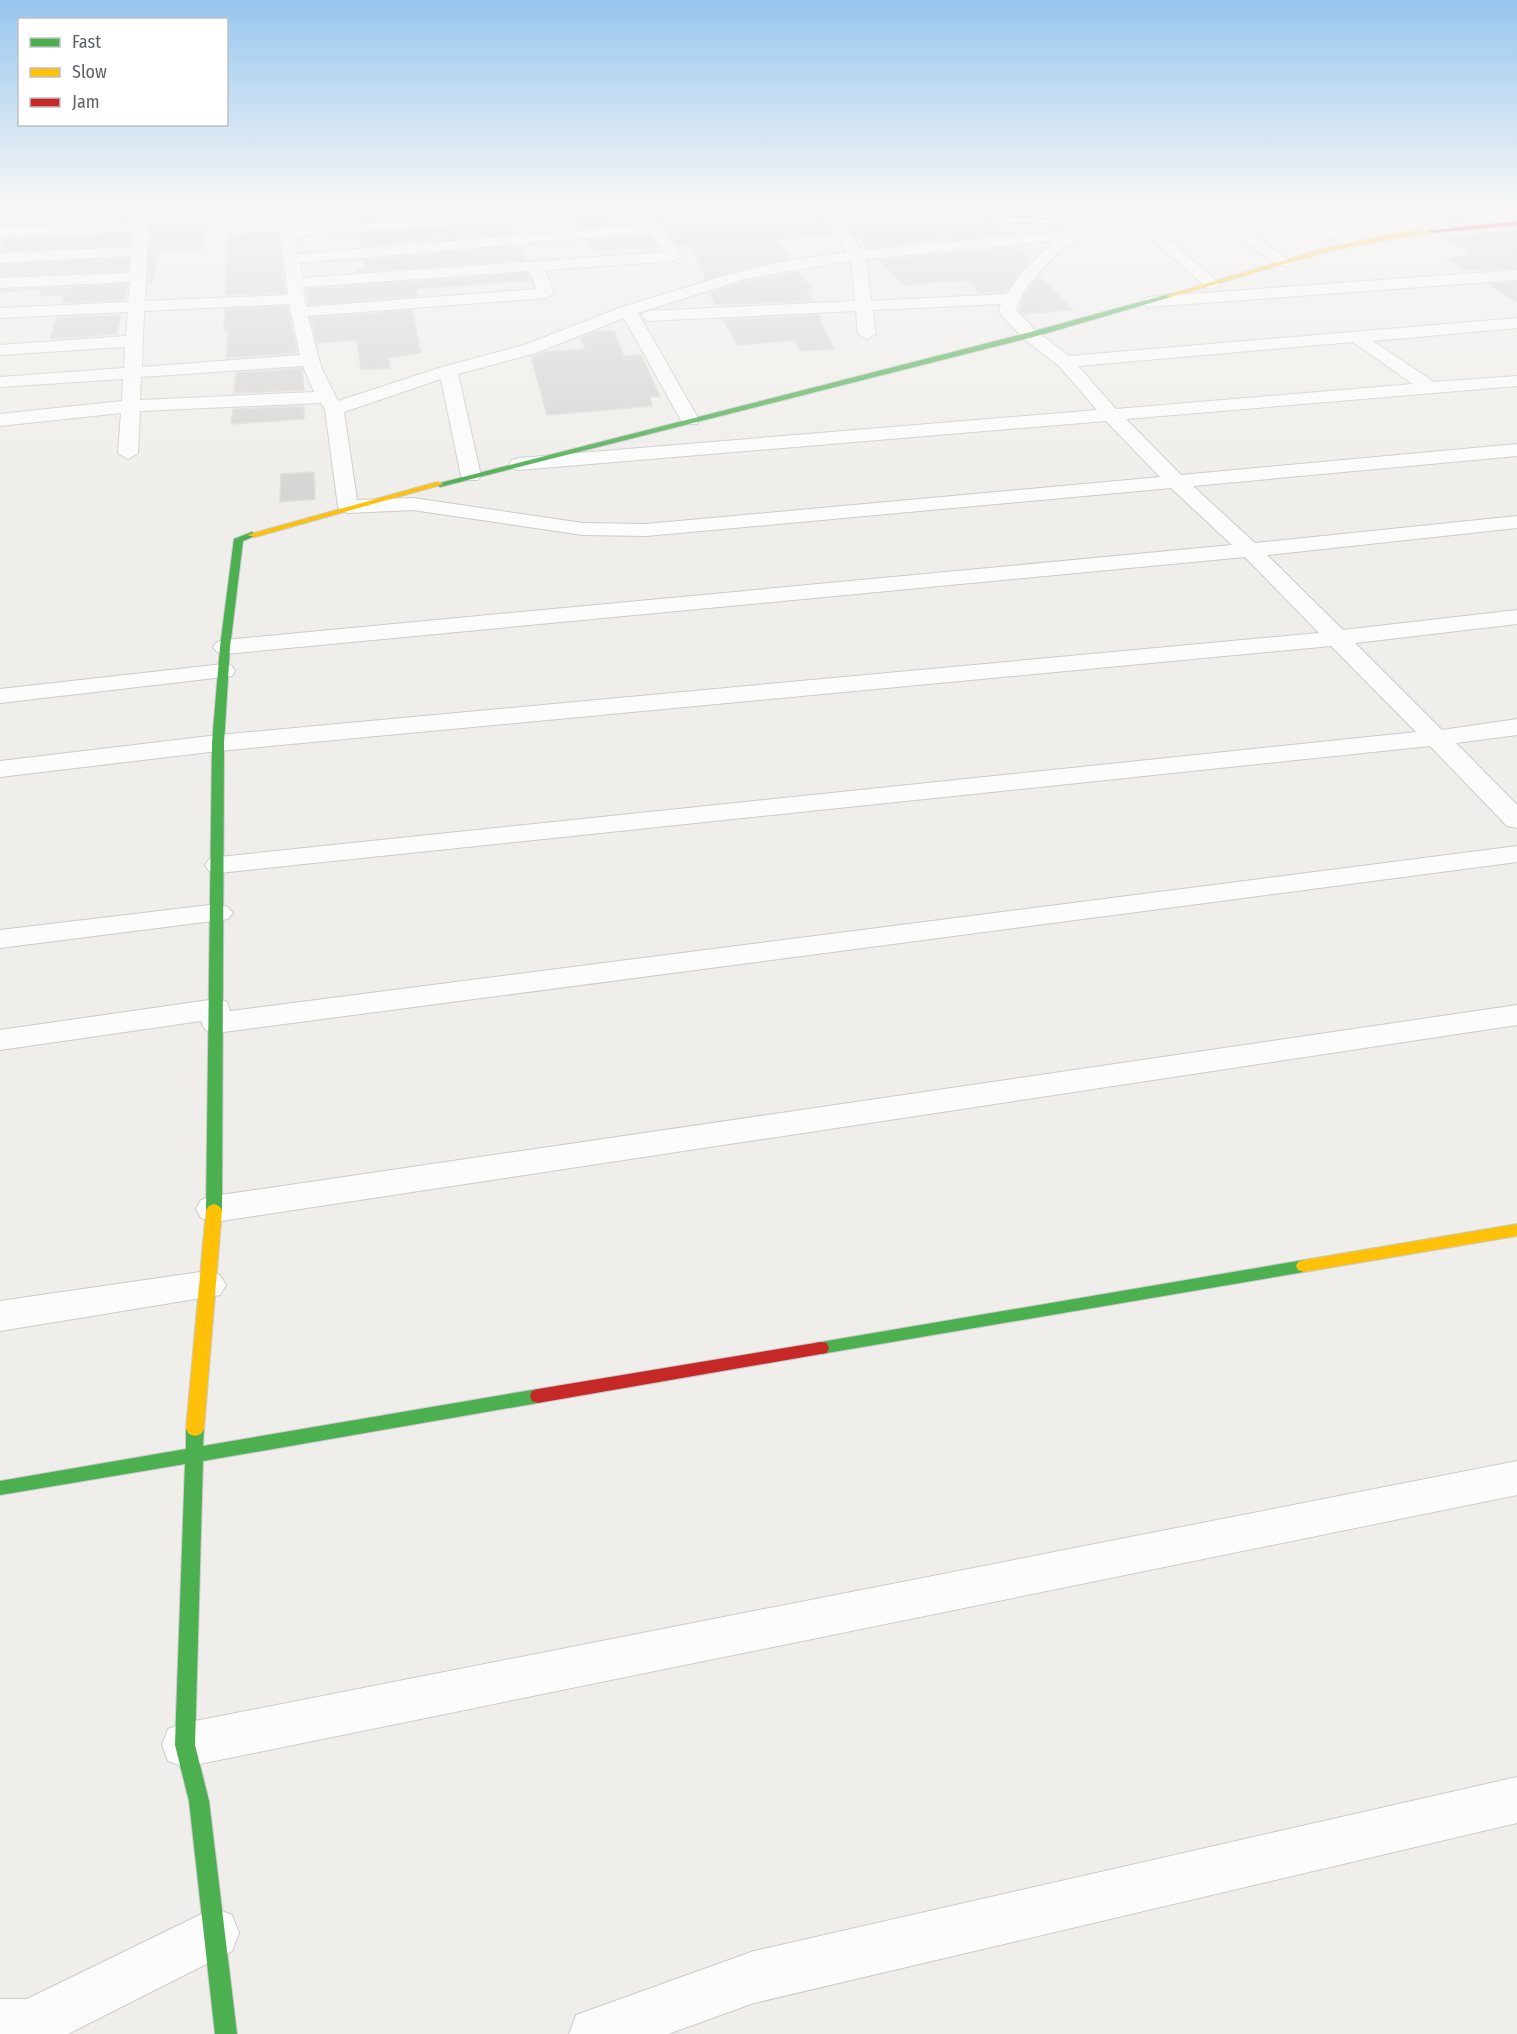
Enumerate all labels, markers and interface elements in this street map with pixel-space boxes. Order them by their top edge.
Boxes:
legend [18,18,228,126]
text: Fast [72,31,101,53]
text: Slow [72,61,107,83]
text: Jam [72,91,100,113]

